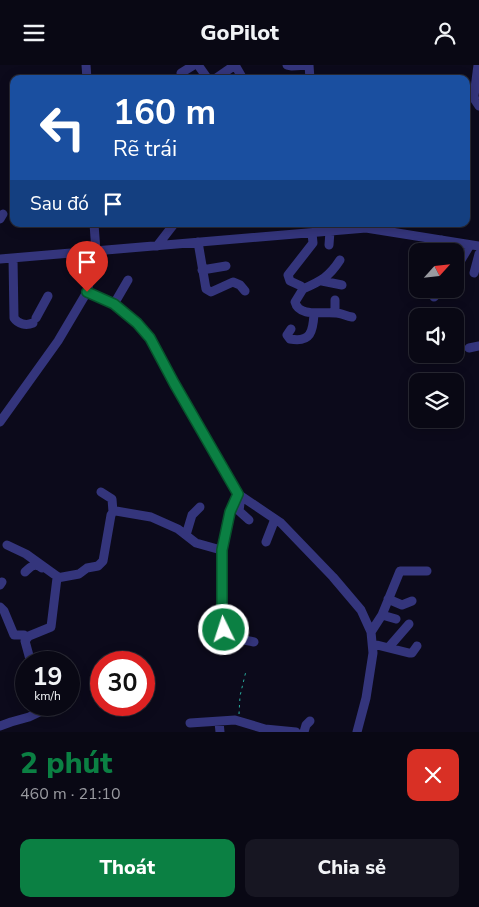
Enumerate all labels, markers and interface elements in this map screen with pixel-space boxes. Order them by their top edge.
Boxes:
text: GoPilot [200,18,279,48]
icon: menu [20,19,48,47]
icon: person [431,19,459,47]
text: 160 m [113,89,216,136]
icon: left [30,95,95,160]
text: Rẽ trái [113,134,177,164]
icon: arrive [99,190,127,218]
text: Sau đó [30,191,89,217]
pin [66,241,108,292]
north arrow [409,243,464,297]
map controls [409,243,464,428]
icon: arrive [73,248,101,276]
button: sound [409,308,464,363]
button: layers [409,373,464,428]
position arrow [197,603,249,655]
speed limit sign: 30 [90,651,155,716]
text: 19 [32,660,63,694]
text: km/h [34,688,61,704]
text: 2 phút [20,743,112,784]
button: close [407,749,459,801]
text: 460 m · 21:10 [20,783,121,805]
button: Thoát [20,839,235,897]
button: Chia sẻ [245,839,459,897]

